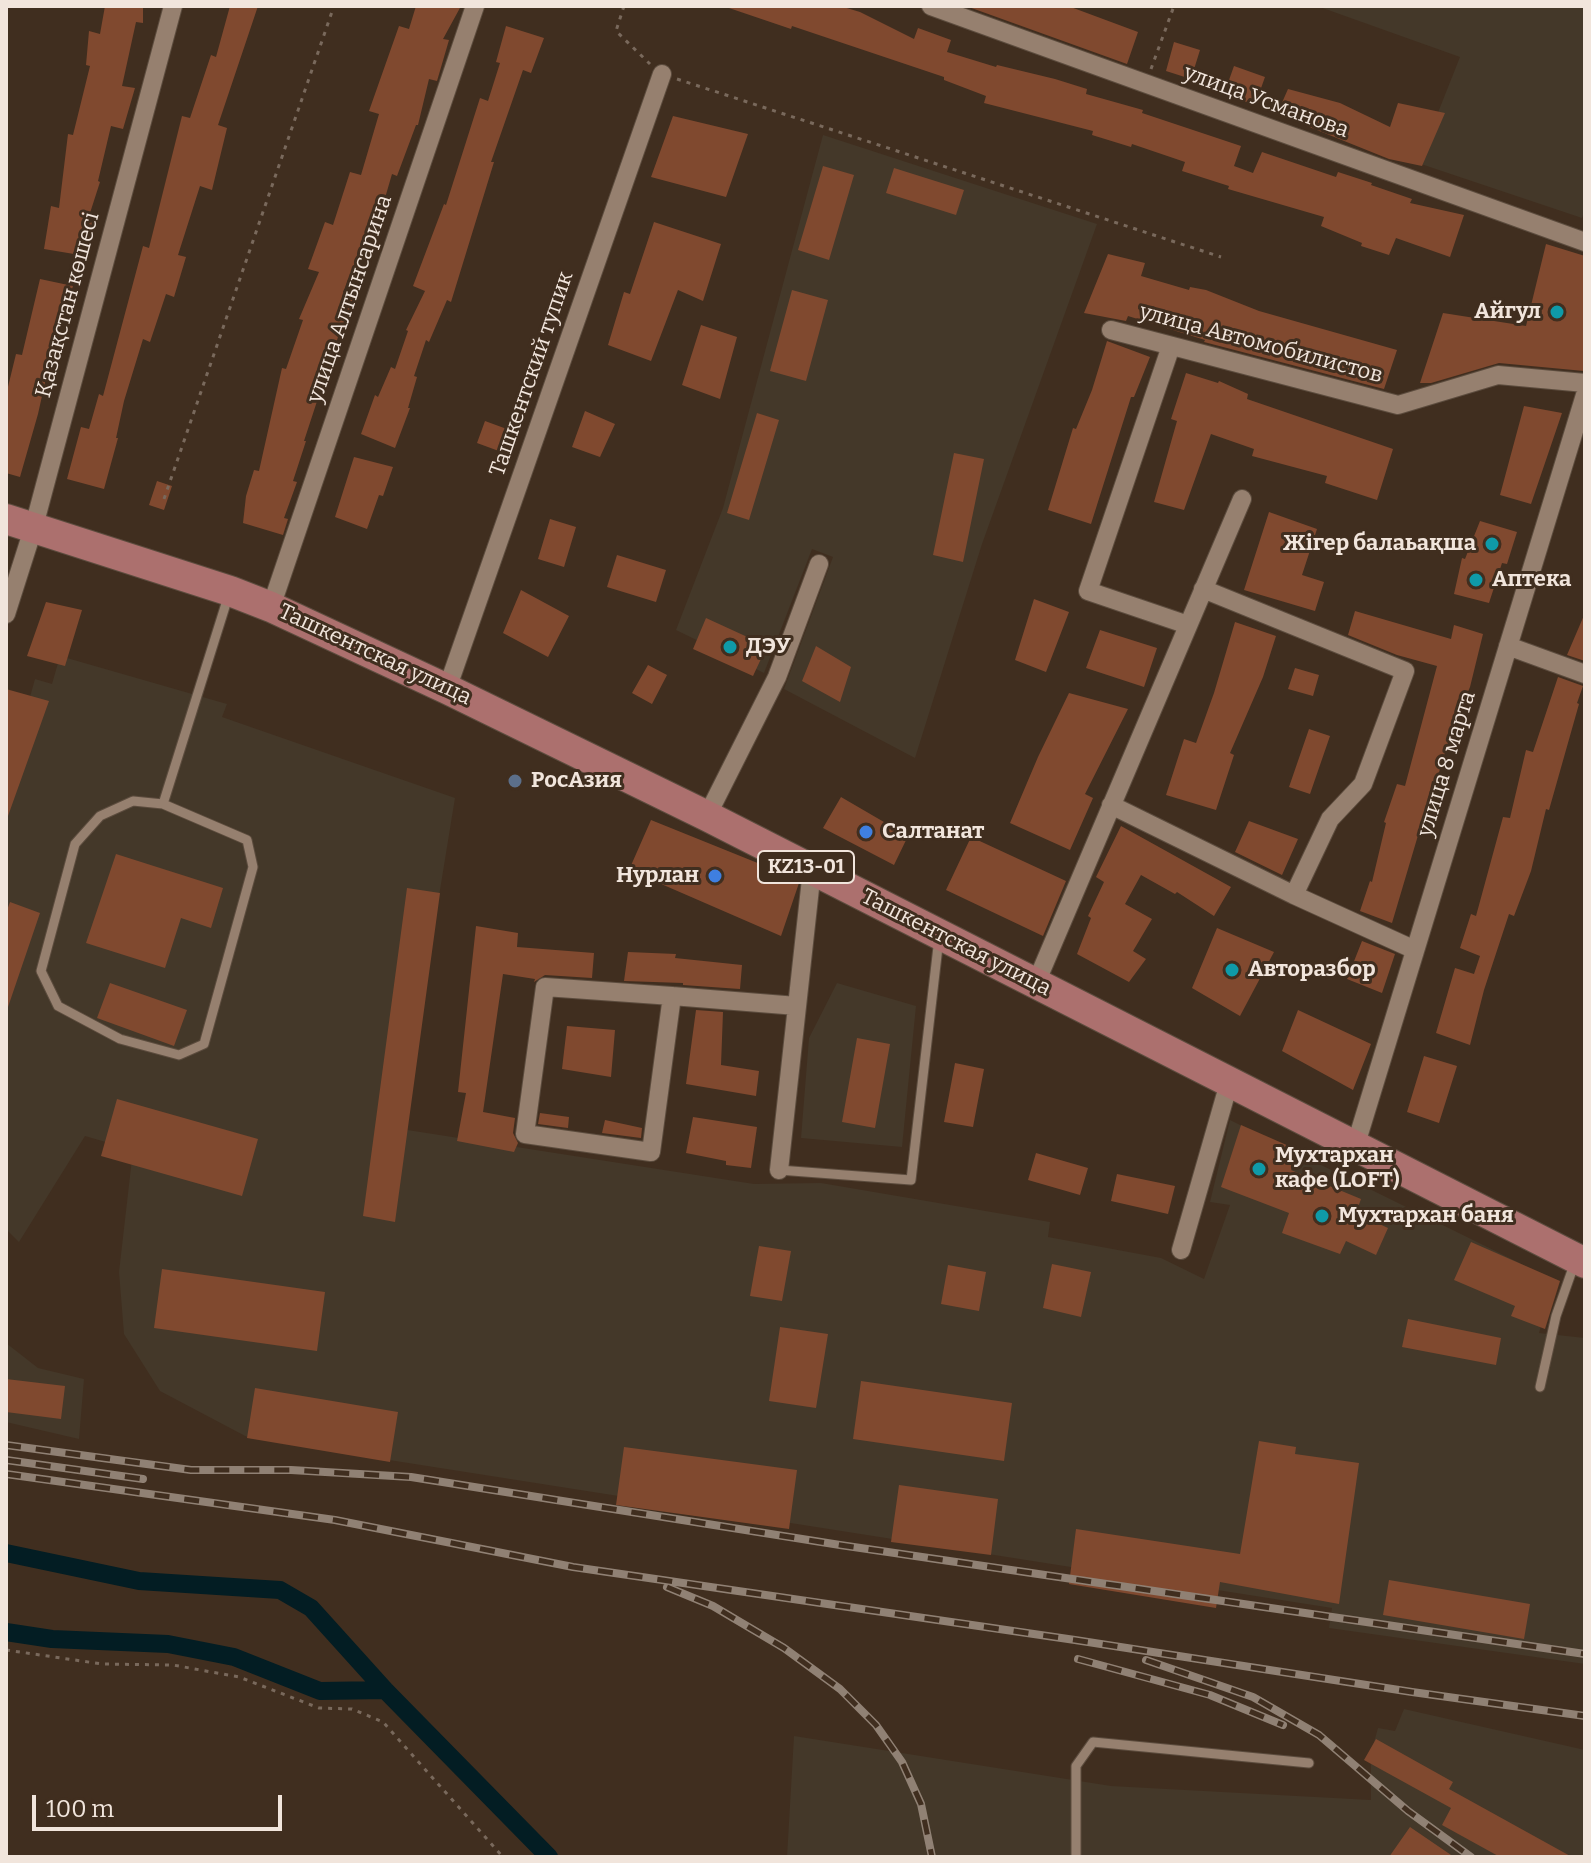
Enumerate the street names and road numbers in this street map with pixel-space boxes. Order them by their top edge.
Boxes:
street label: улица Усманова [1180,60,1352,144]
street label: улица Алтынсарина [302,192,398,406]
street label: Қазақстан көшесі [31,209,105,401]
street label: Ташкентский тупик [485,268,579,480]
street label: улица Автомобилистов [1136,299,1386,389]
street label: Ташкентская улица [275,599,475,711]
street label: улица 8 марта [1412,688,1482,840]
road number: KZ13-01 [758,851,854,883]
street label: Ташкентская улица [857,884,1055,1002]

